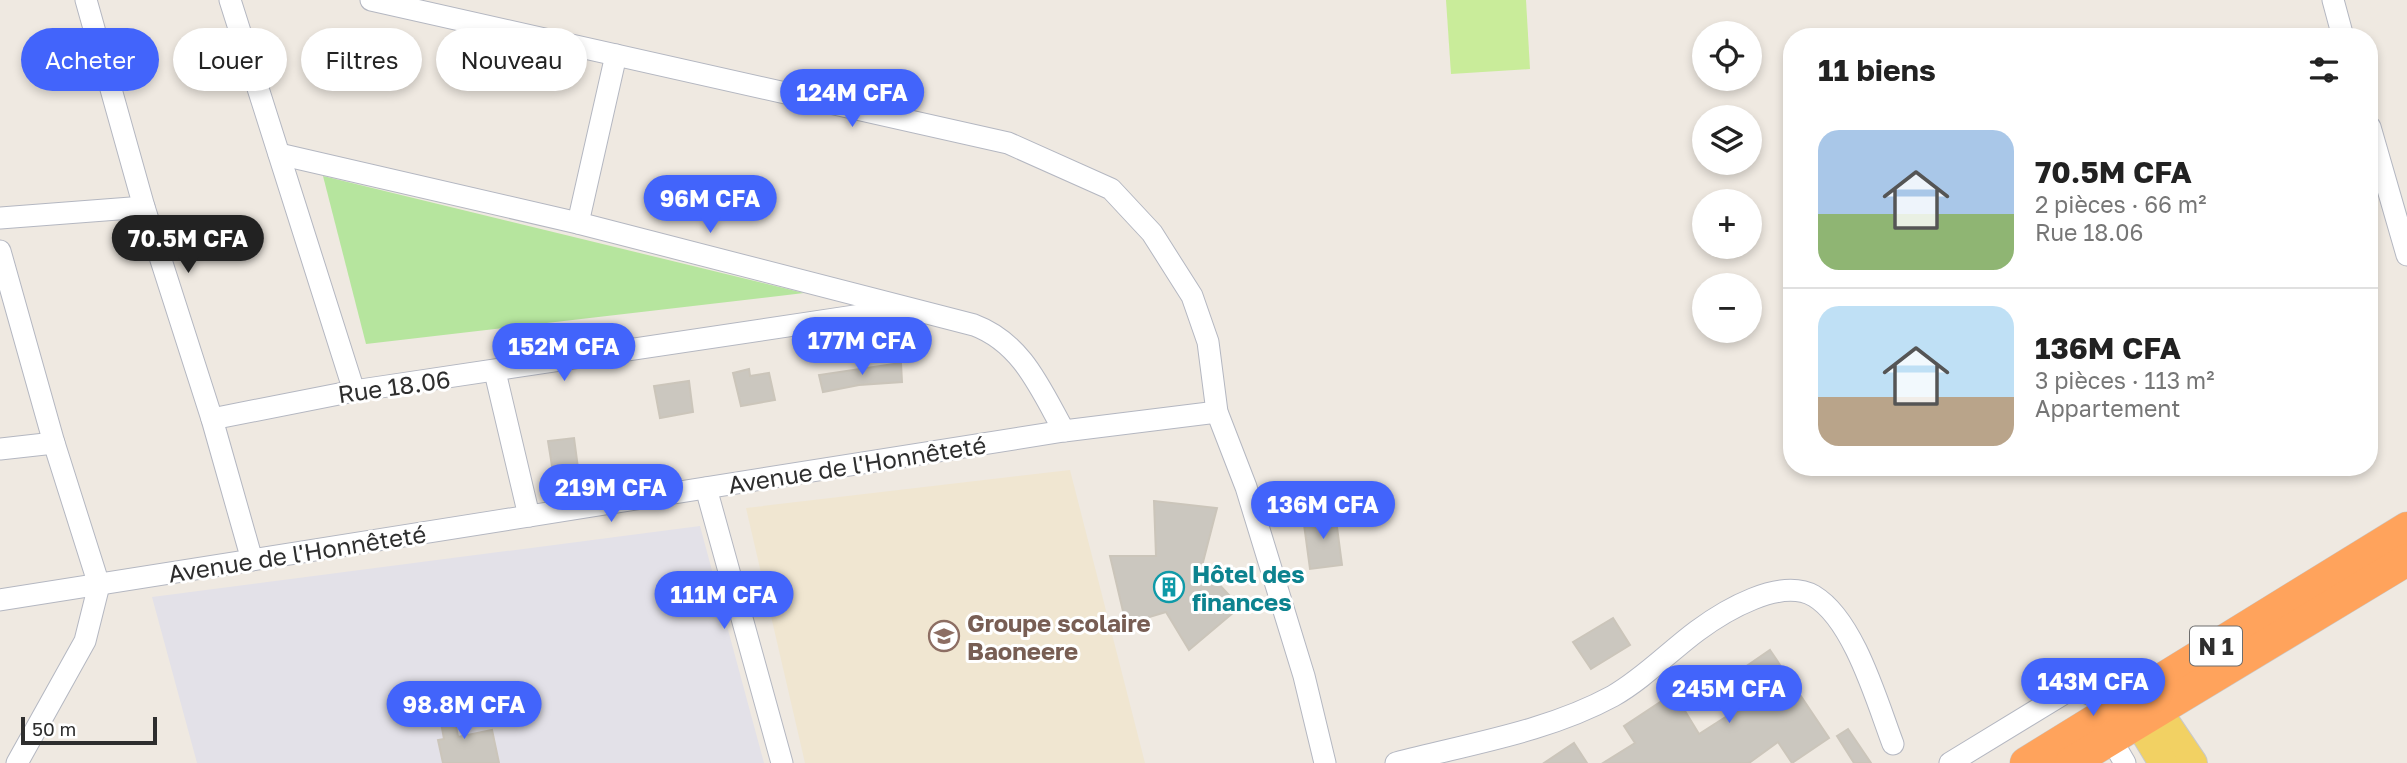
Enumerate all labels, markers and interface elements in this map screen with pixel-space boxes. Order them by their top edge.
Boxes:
map controls [1692,21,1762,343]
button: locate [1692,21,1762,91]
chip: Acheter [21,28,159,91]
chip: Louer [173,28,287,91]
chip: Filtres [301,28,422,91]
chip: Nouveau [436,28,587,91]
icon: filters [2305,51,2343,89]
text: 11 biens [1818,52,1936,88]
pin: 124M CFA [780,69,924,129]
text: 124M CFA [796,78,908,106]
button: layers [1692,105,1762,175]
text: 70.5M CFA [2035,154,2192,190]
icon: home [1874,158,1958,242]
pin: 96M CFA [645,176,775,235]
text: 96M CFA [660,184,760,212]
button: + [1692,189,1762,259]
text: 2 pièces · 66 m² [2035,190,2206,218]
pin: 70.5M CFA [108,216,268,275]
text: Rue 18.06 [2035,218,2143,246]
text: 70.5M CFA [128,224,248,252]
button: − [1692,273,1762,343]
pin: 177M CFA [790,318,934,377]
pin: 152M CFA [492,324,636,383]
text: 177M CFA [808,326,916,354]
text: 136M CFA [2035,330,2181,366]
text: 152M CFA [508,332,620,360]
icon: home [1874,334,1958,418]
street label: Rue 18.06 [336,364,452,408]
text: 3 pièces · 113 m² [2035,366,2214,394]
text: Appartement [2035,394,2180,422]
street label: Avenue de l'Honnêteté [726,429,988,499]
pin: 219M CFA [539,464,683,524]
text: 219M CFA [555,473,667,501]
pin: 136M CFA [1251,482,1395,541]
text: 136M CFA [1267,490,1379,518]
street label: Avenue de l'Honnêteté [166,518,428,588]
place label: Hôtel des finances [1192,559,1305,616]
building icon: Hôtel des finances [1152,570,1186,604]
pin: 111M CFA [652,572,796,631]
text: 111M CFA [671,580,777,608]
place label: Groupe scolaire Baoneere [967,608,1151,665]
school or university icon: Groupe scolaire Baoneere [927,619,961,653]
road number: N 1 [2190,626,2242,666]
pin: 143M CFA [2021,658,2165,718]
pin: 245M CFA [1657,666,1801,725]
text: 143M CFA [2037,667,2149,695]
text: 245M CFA [1672,674,1786,702]
pin: 98.8M CFA [384,682,544,741]
text: 98.8M CFA [403,690,525,718]
scale bar [21,714,158,746]
text: 50 m [32,717,76,740]

